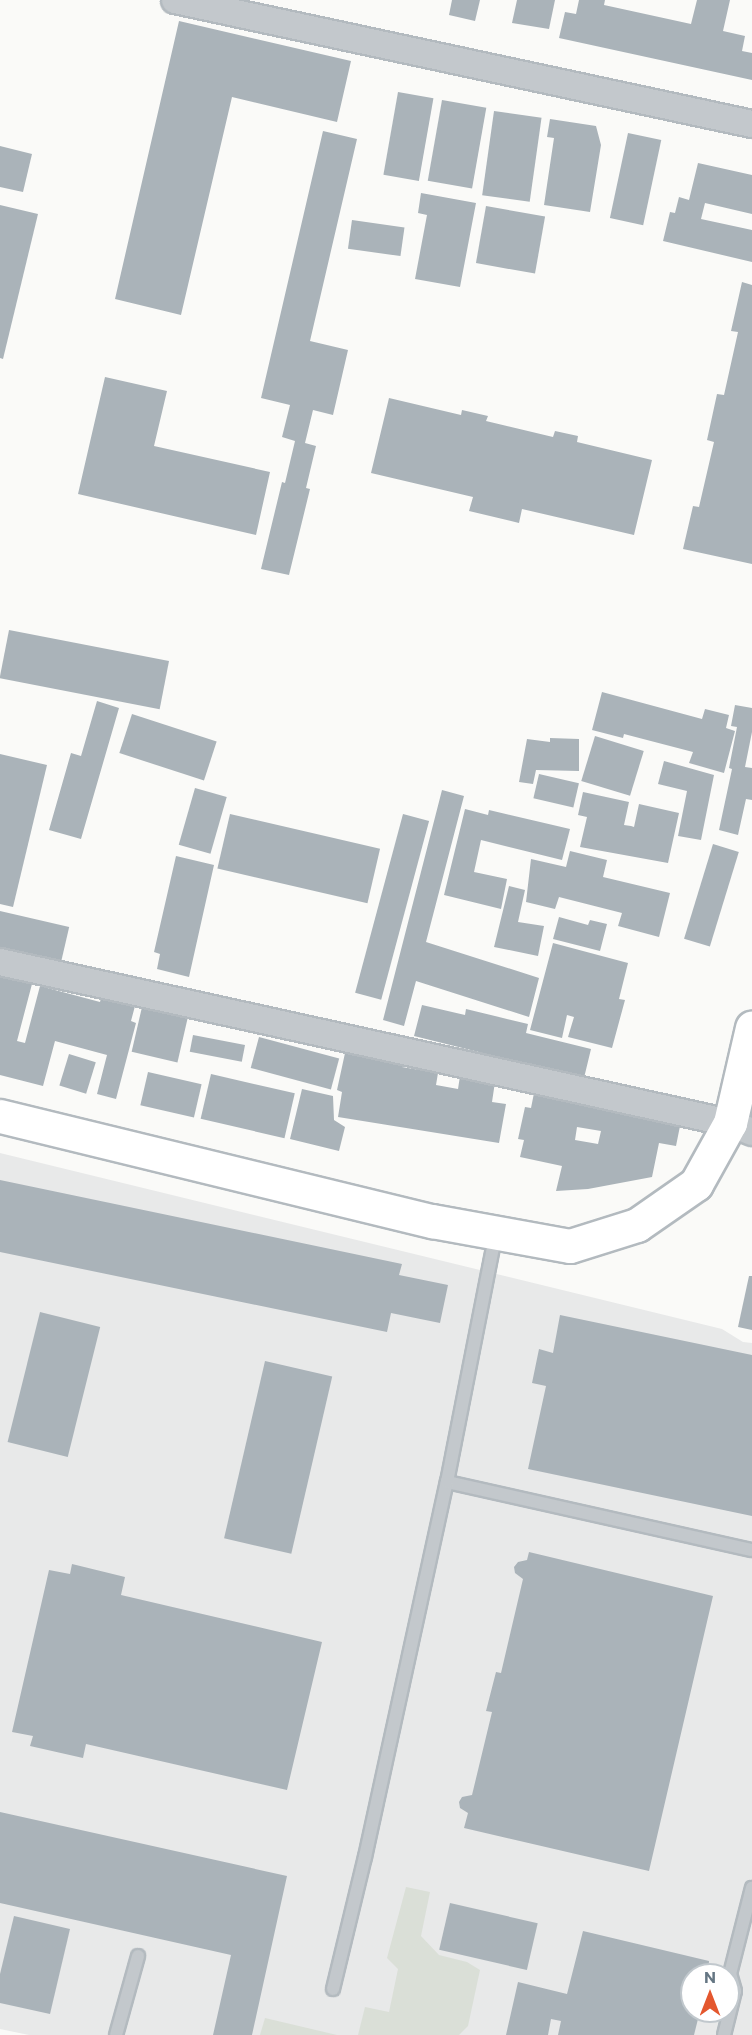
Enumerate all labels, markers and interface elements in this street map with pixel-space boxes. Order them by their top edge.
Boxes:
north arrow [680,1963,740,2023]
text: N [704,1967,716,1986]

